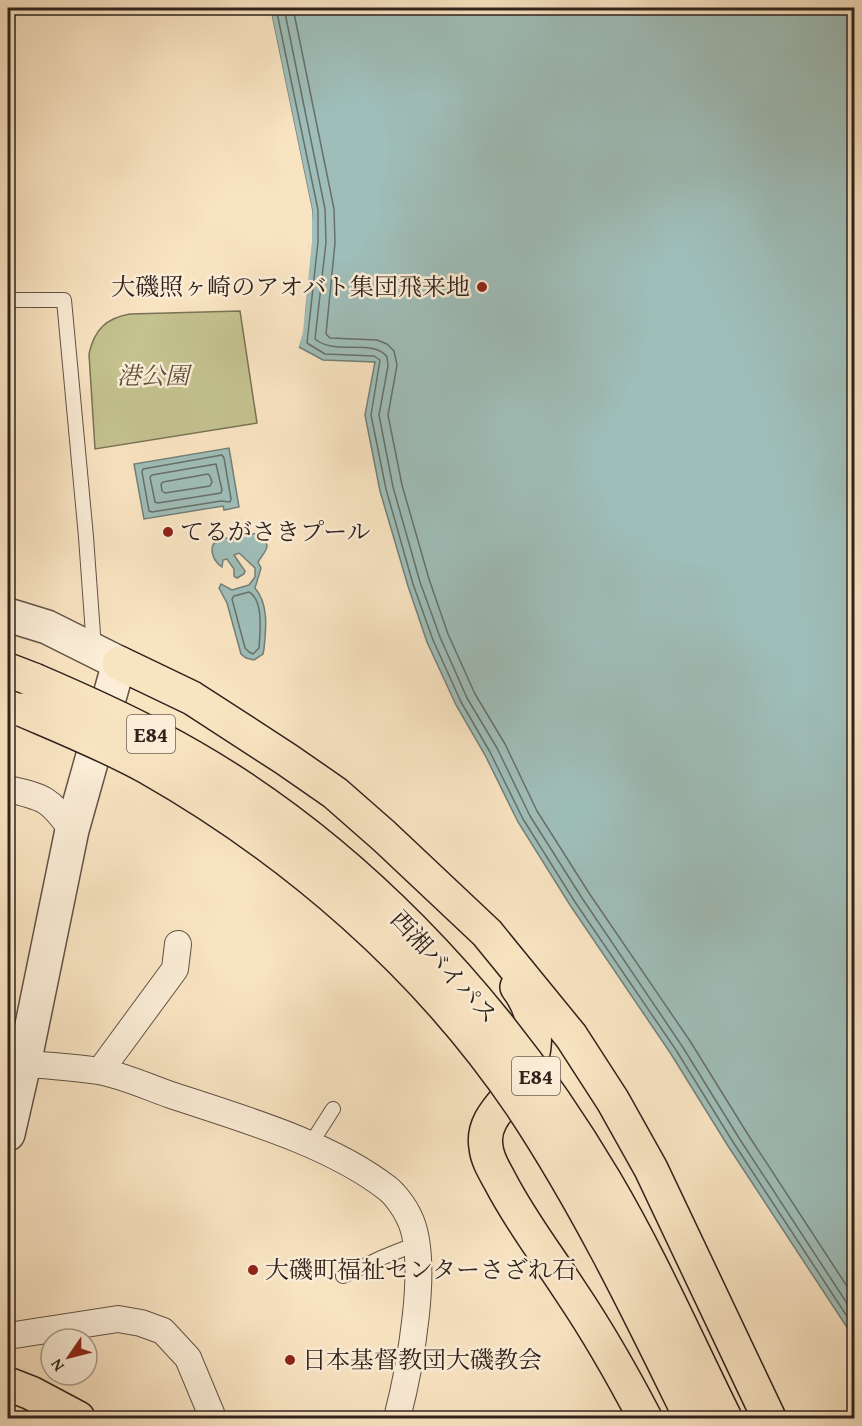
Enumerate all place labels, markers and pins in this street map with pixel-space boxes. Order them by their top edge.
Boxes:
place label: 大磯照ヶ崎のアオバト集団飛来地 [111,269,470,304]
marker: 大磯照ヶ崎のアオバト集団飛来地 [475,280,489,294]
place label: てるがさきプール [180,514,371,549]
marker: てるがさきプール [161,525,175,539]
place label: 大磯町福祉センターさざれ石 [265,1252,576,1287]
marker: 大磯町福祉センターさざれ石 [246,1263,260,1277]
place label: 日本基督教団大磯教会 [302,1342,542,1377]
marker: 日本基督教団大磯教会 [283,1353,297,1367]

